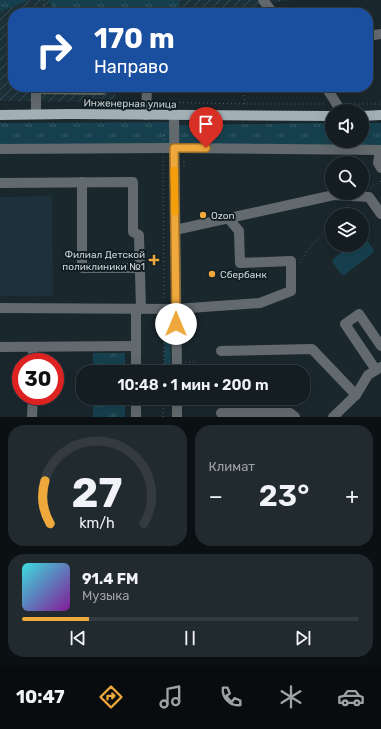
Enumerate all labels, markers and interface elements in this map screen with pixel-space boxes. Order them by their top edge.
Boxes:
text: 170 m [94,22,175,55]
icon: right [28,24,80,76]
text: Направо [94,56,169,78]
street label: Инженерная улица [83,97,177,111]
map controls [325,104,369,252]
button: sound [325,104,369,148]
pin [189,107,223,148]
icon: arrive [195,113,217,135]
button: search [325,156,369,200]
button: layers [325,208,369,252]
marker: Ozon [198,210,208,220]
place label: Ozon [211,210,235,222]
place label: Филиал Детской поликлиники №1 [62,249,145,273]
marker: Филиал Детской поликлиники №1 [148,254,160,266]
marker: Сбербанк [207,269,217,279]
place label: Сбербанк [220,269,267,281]
position arrow [155,303,197,345]
speed limit sign: 30 [12,353,64,405]
text: 10:48 · 1 мин · 200 m [117,376,269,394]
text: Климат [209,459,255,474]
text: 27 [72,467,123,516]
text: 23° [259,478,309,514]
text: − [209,483,223,510]
text: + [345,483,359,510]
text: km/h [79,514,115,531]
text: 91.4 FM [82,570,138,588]
text: Музыка [82,588,129,603]
icon: previous [67,627,89,649]
icon: pause [179,627,201,649]
icon: next [292,627,314,649]
icon: directions [97,683,125,711]
icon: music [157,683,185,711]
icon: phone [217,683,245,711]
icon: climate [277,683,305,711]
icon: car [337,683,365,711]
text: 10:47 [16,686,65,708]

